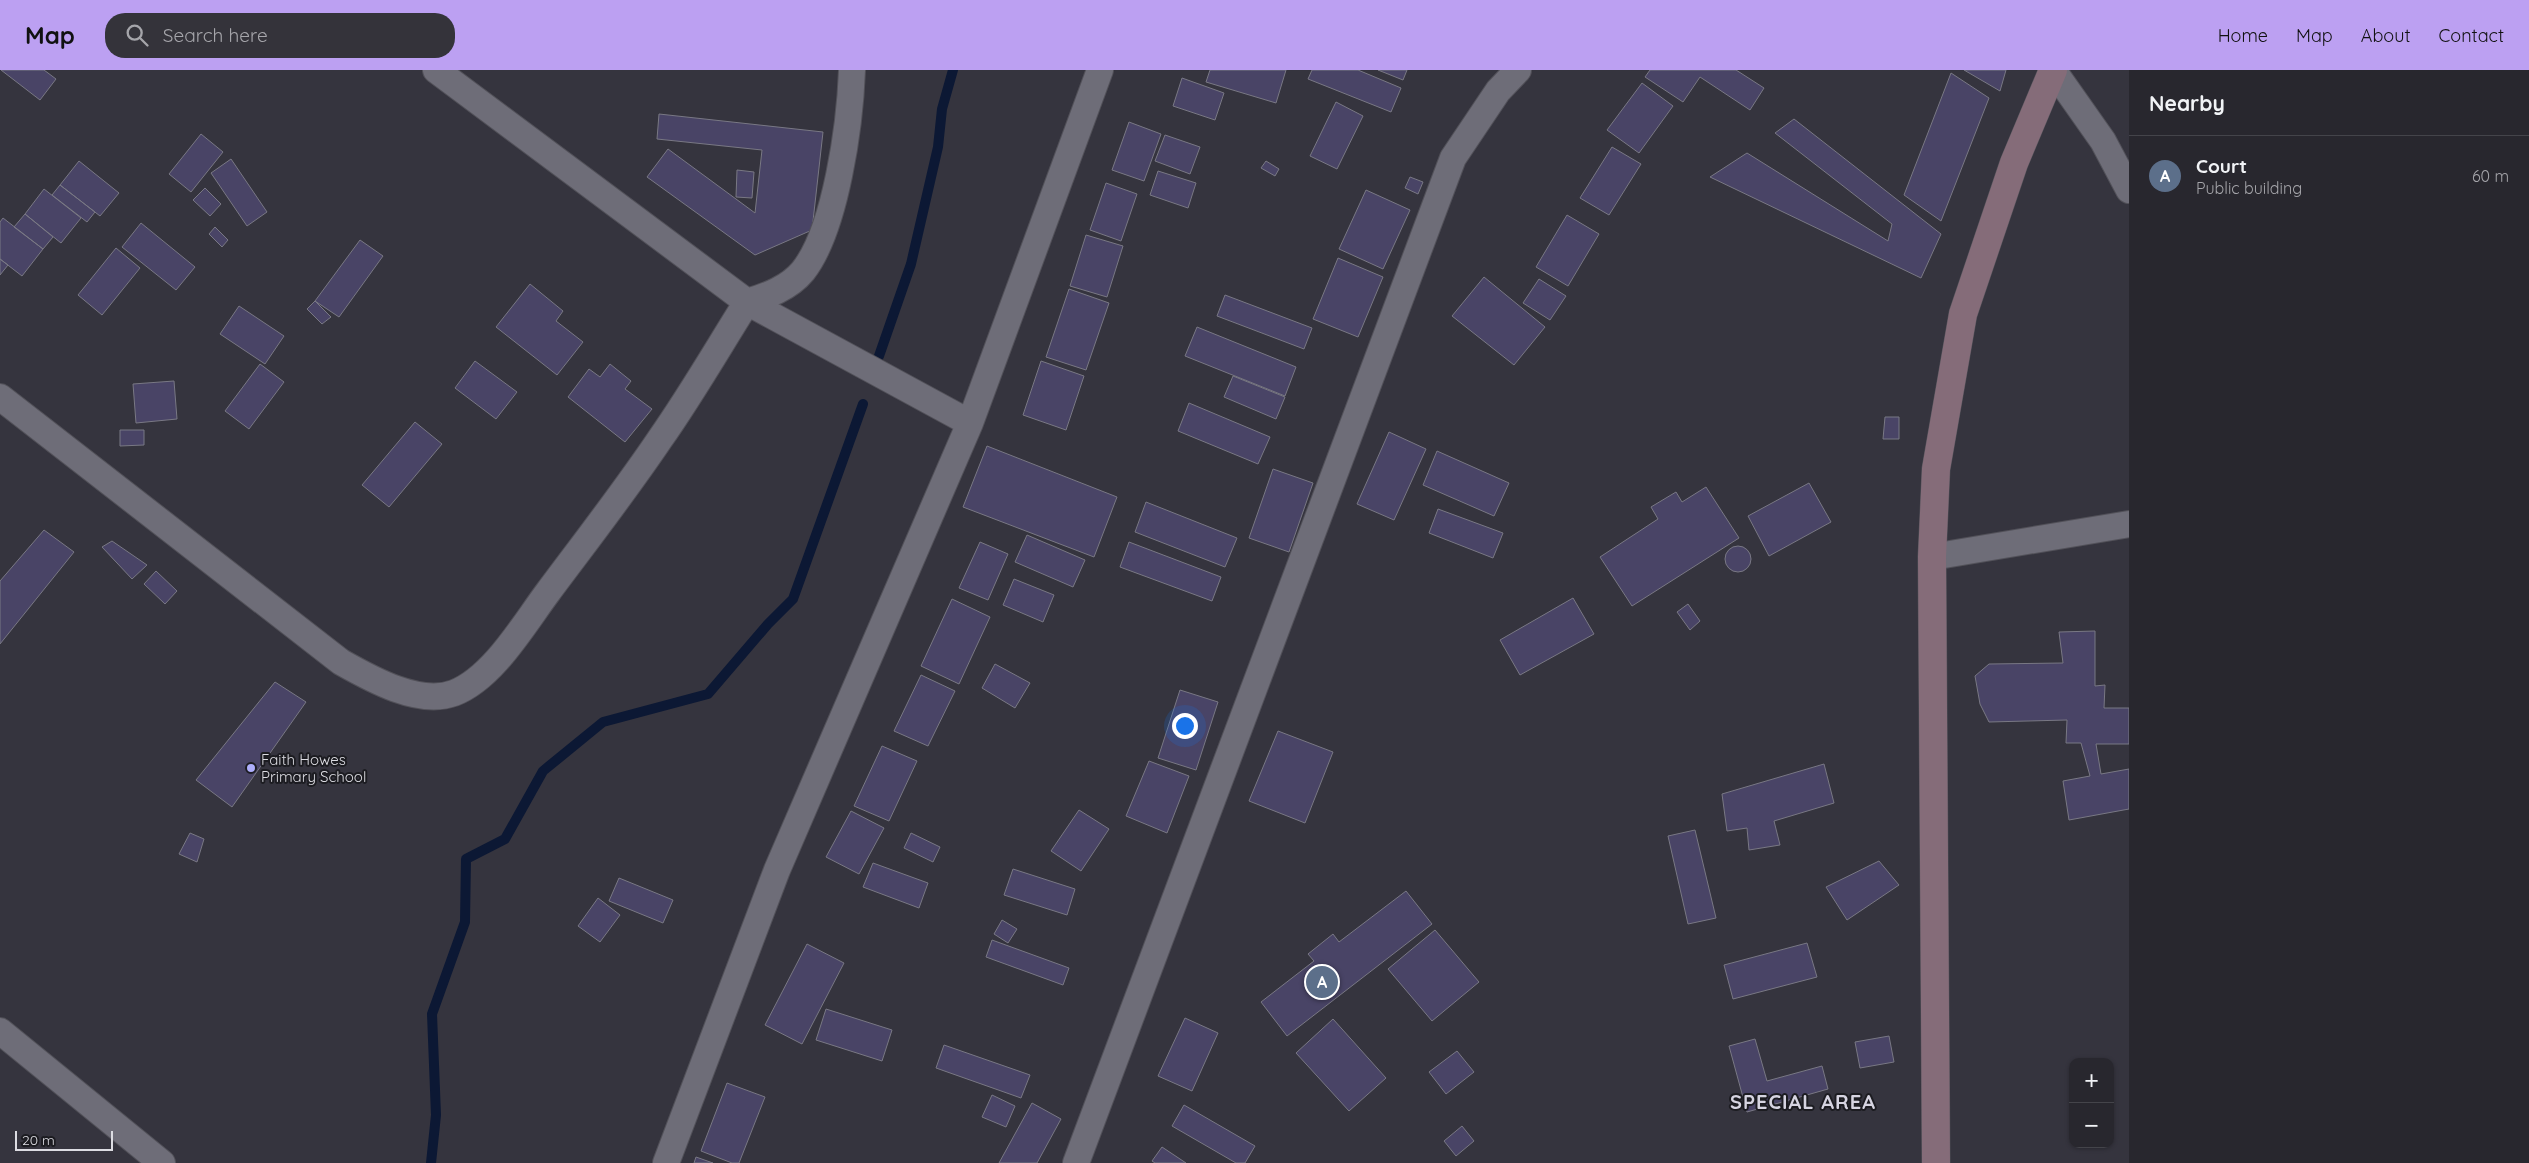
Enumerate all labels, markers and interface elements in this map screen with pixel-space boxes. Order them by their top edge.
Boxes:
search box [105,13,455,58]
text: Map [25,20,75,50]
icon: search [123,21,151,49]
text: Search here [163,23,268,47]
text: Home [2218,24,2268,47]
text: Map [2296,24,2333,47]
text: About [2361,24,2411,47]
text: Contact [2439,24,2504,47]
text: Nearby [2149,90,2225,116]
text: Court [2196,154,2247,178]
text: A [2160,166,2170,186]
text: 60 m [2472,166,2509,186]
text: Public building [2196,178,2302,198]
your location [1172,713,1198,739]
place label: Faith Howes Primary School [261,750,366,786]
marker: Faith Howes Primary School [245,762,257,774]
pin: A [1306,963,1338,1001]
map controls [2069,1058,2114,1148]
button: + [2069,1058,2114,1103]
district label: SPECIAL AREA [1730,1089,1876,1114]
button: − [2069,1103,2114,1148]
scale bar [15,1128,112,1151]
text: 20 m [22,1131,55,1149]

